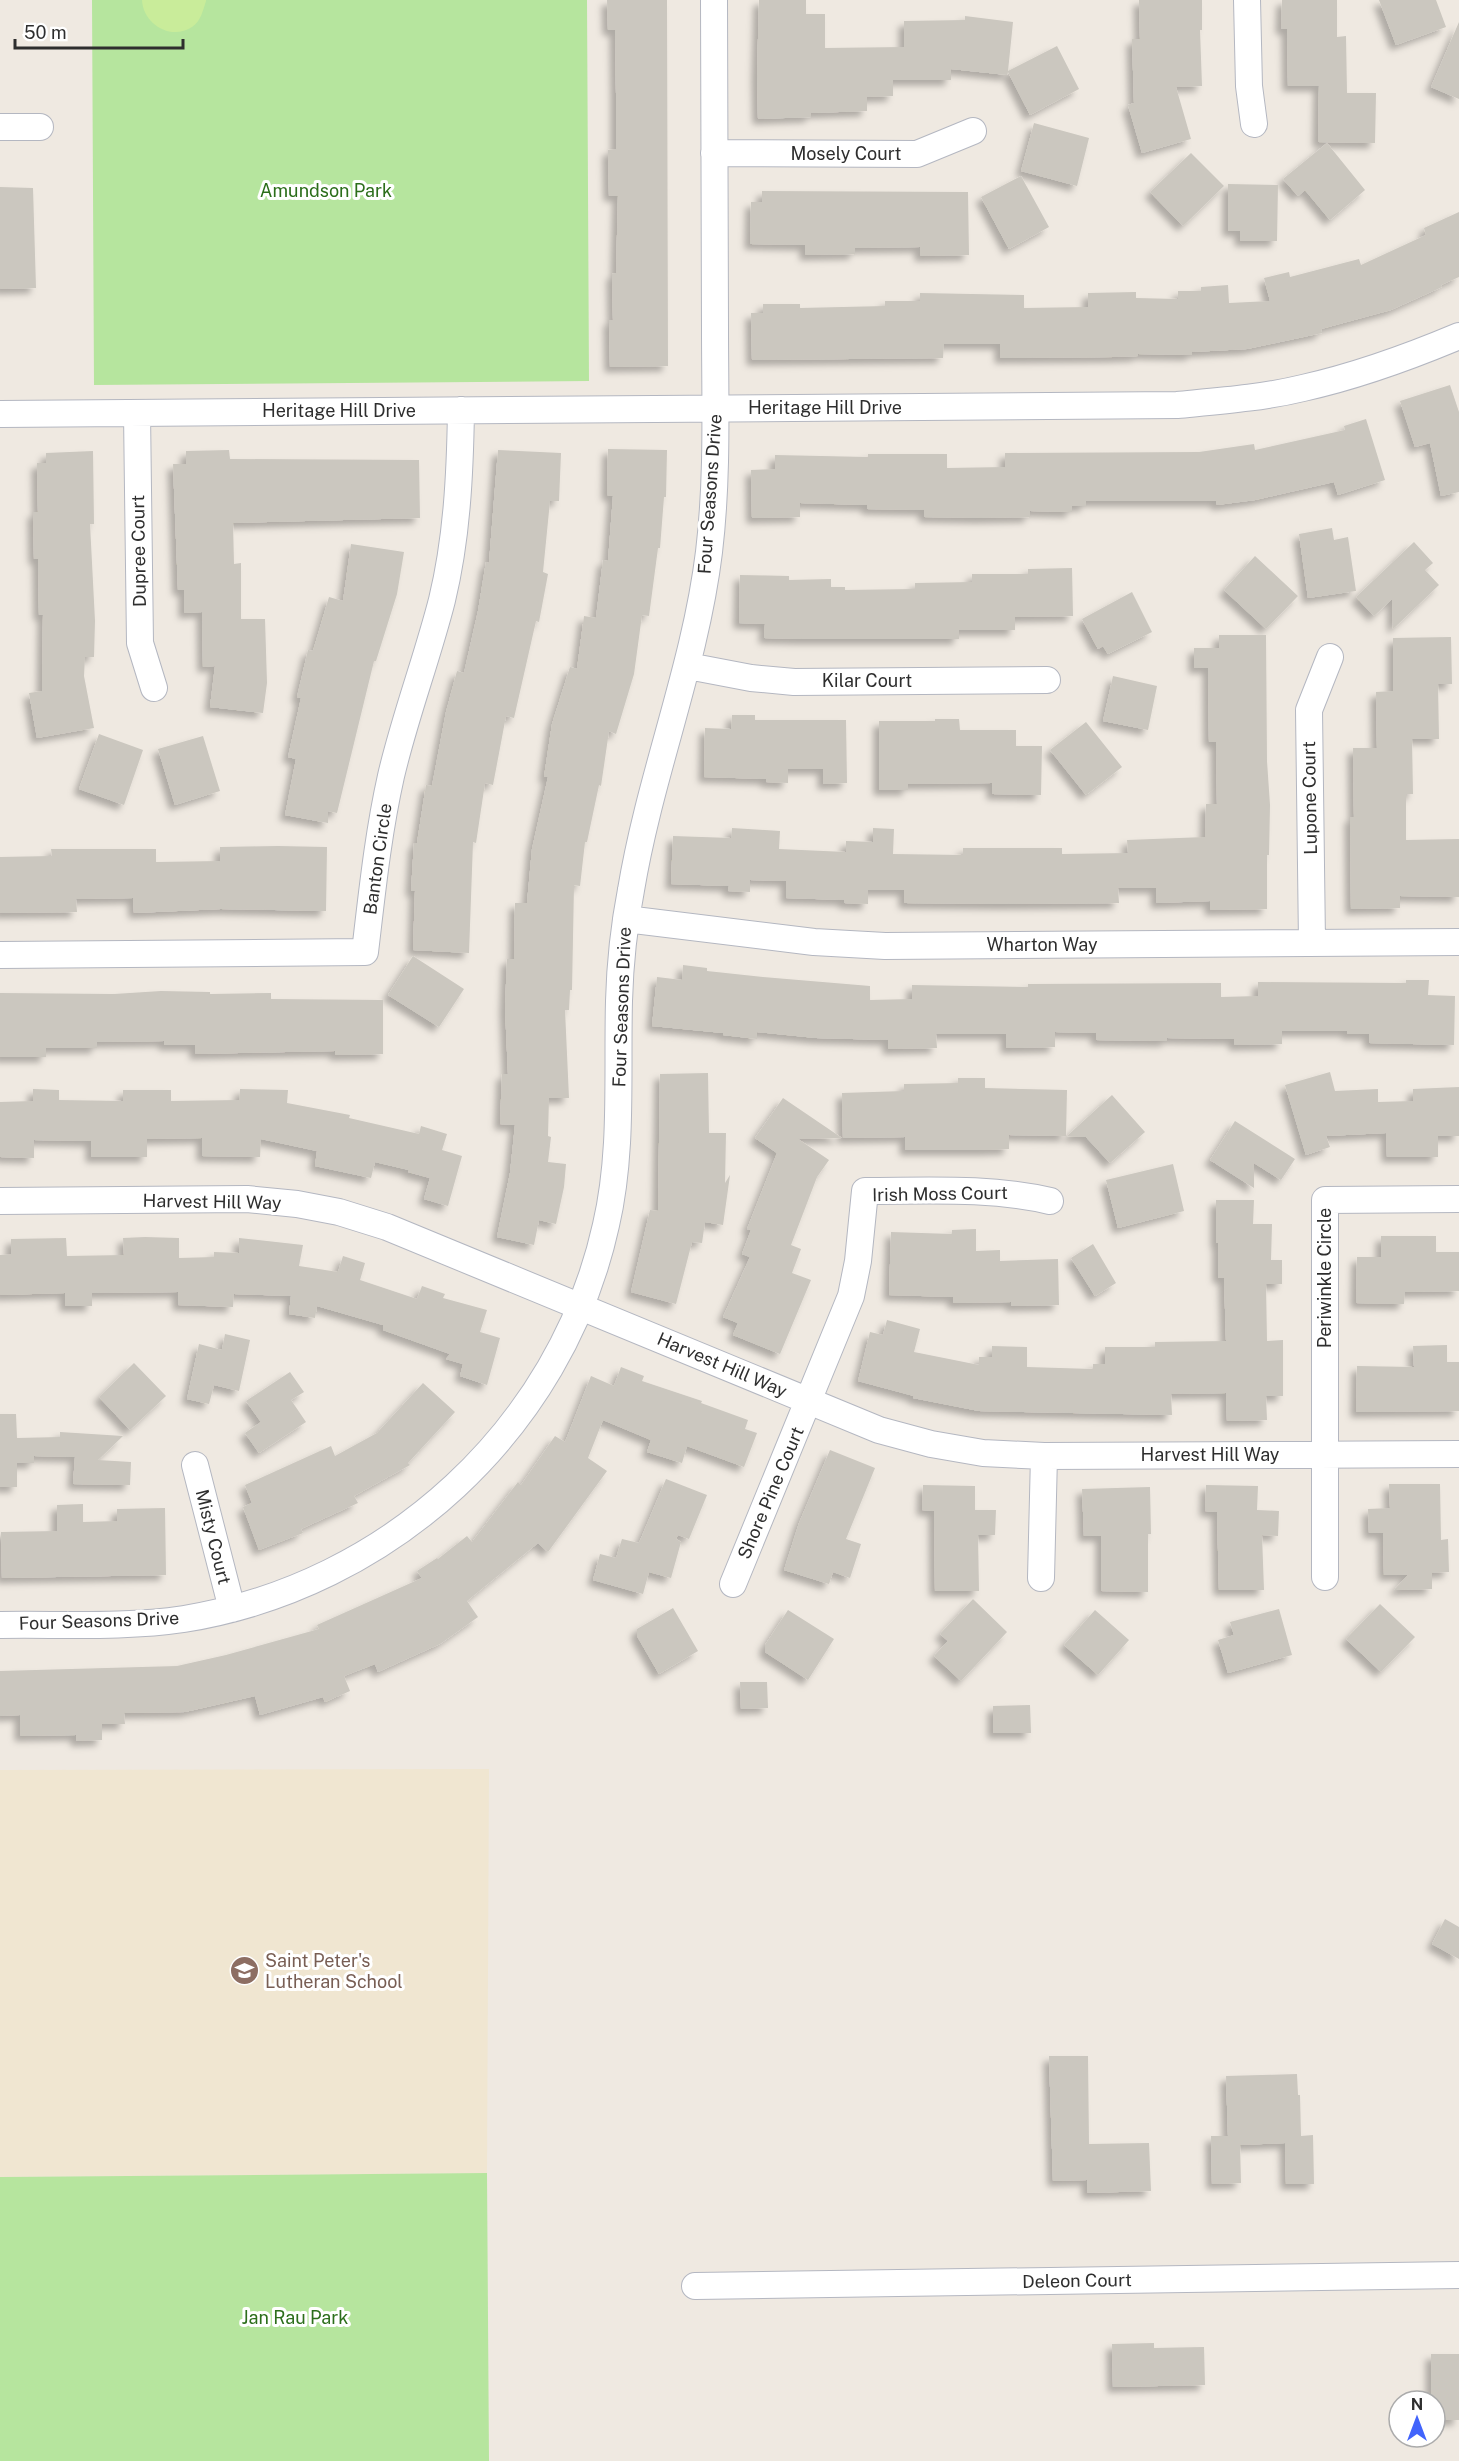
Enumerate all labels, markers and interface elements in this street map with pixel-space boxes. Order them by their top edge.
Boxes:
scale bar [15,12,183,50]
text: 50 m [24,22,67,43]
street label: Mosely Court [790,143,902,164]
park label: Amundson Park [260,180,392,201]
street label: Heritage Hill Drive [748,397,902,418]
street label: Heritage Hill Drive [262,400,416,421]
street label: Four Seasons Drive [693,413,726,575]
street label: Dupree Court [127,495,150,607]
street label: Kilar Court [822,670,912,691]
street label: Lupone Court [1298,741,1321,855]
street label: Banton Circle [359,802,396,916]
street label: Four Seasons Drive [608,926,635,1088]
street label: Wharton Way [986,934,1098,955]
street label: Irish Moss Court [872,1182,1008,1205]
street label: Harvest Hill Way [142,1190,282,1213]
street label: Periwinkle Circle [1314,1208,1335,1348]
street label: Harvest Hill Way [654,1328,791,1401]
street label: Shore Pine Court [733,1423,808,1562]
street label: Harvest Hill Way [1141,1444,1280,1465]
street label: Misty Court [192,1487,235,1587]
street label: Four Seasons Drive [18,1607,180,1634]
place label: Saint Peter's Lutheran School [265,1950,403,1992]
school or university icon: Saint Peter's Lutheran School [228,1955,260,1987]
street label: Deleon Court [1022,2269,1132,2292]
park label: Jan Rau Park [242,2307,348,2328]
north arrow [1387,2389,1447,2449]
text: N [1411,2395,1423,2414]

